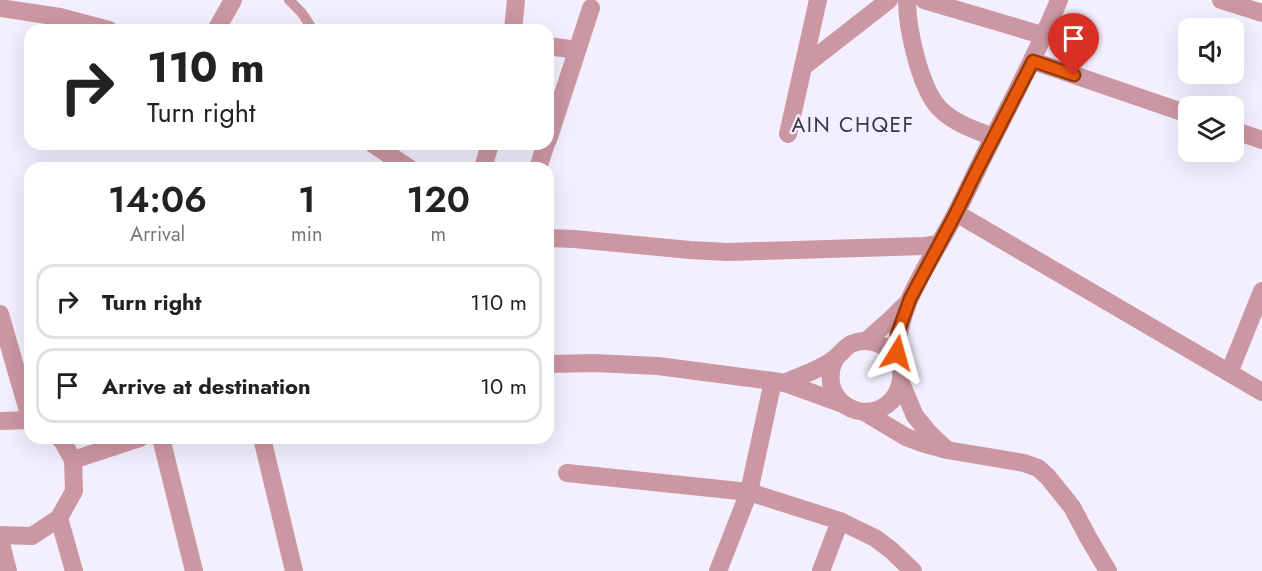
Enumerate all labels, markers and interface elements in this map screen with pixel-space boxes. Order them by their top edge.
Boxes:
pin [1048,13,1099,75]
map controls [1178,18,1244,162]
button: sound [1178,18,1244,84]
icon: arrive [1057,22,1090,55]
text: 110 m [147,37,265,98]
icon: right [48,48,126,126]
text: Turn right [147,93,255,132]
button: layers [1178,96,1244,162]
district label: AIN CHQEF [791,110,915,140]
text: 14:06 [108,173,207,225]
text: 1 [298,173,316,225]
text: 120 [406,173,470,225]
text: Arrival [130,220,185,249]
text: min [291,220,322,249]
text: m [430,220,446,249]
icon: right [51,285,84,318]
text: Turn right [102,286,202,318]
text: 110 m [470,286,527,318]
position arrow [865,321,929,385]
icon: arrive [51,369,84,402]
text: Arrive at destination [102,370,311,402]
text: 10 m [480,370,527,402]

